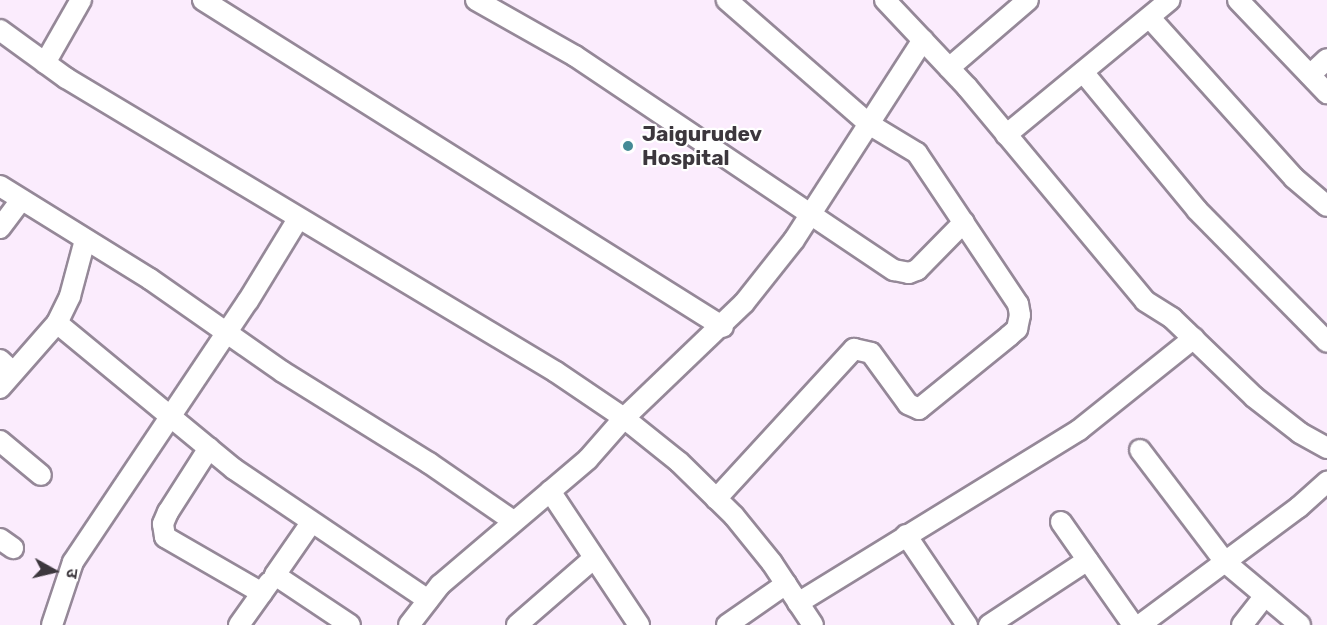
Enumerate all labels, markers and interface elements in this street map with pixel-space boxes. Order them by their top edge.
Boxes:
place label: Jaigurudev Hospital [642,121,762,171]
marker: Jaigurudev Hospital [619,137,637,155]
north arrow [24,541,84,601]
text: उ [62,568,82,580]

